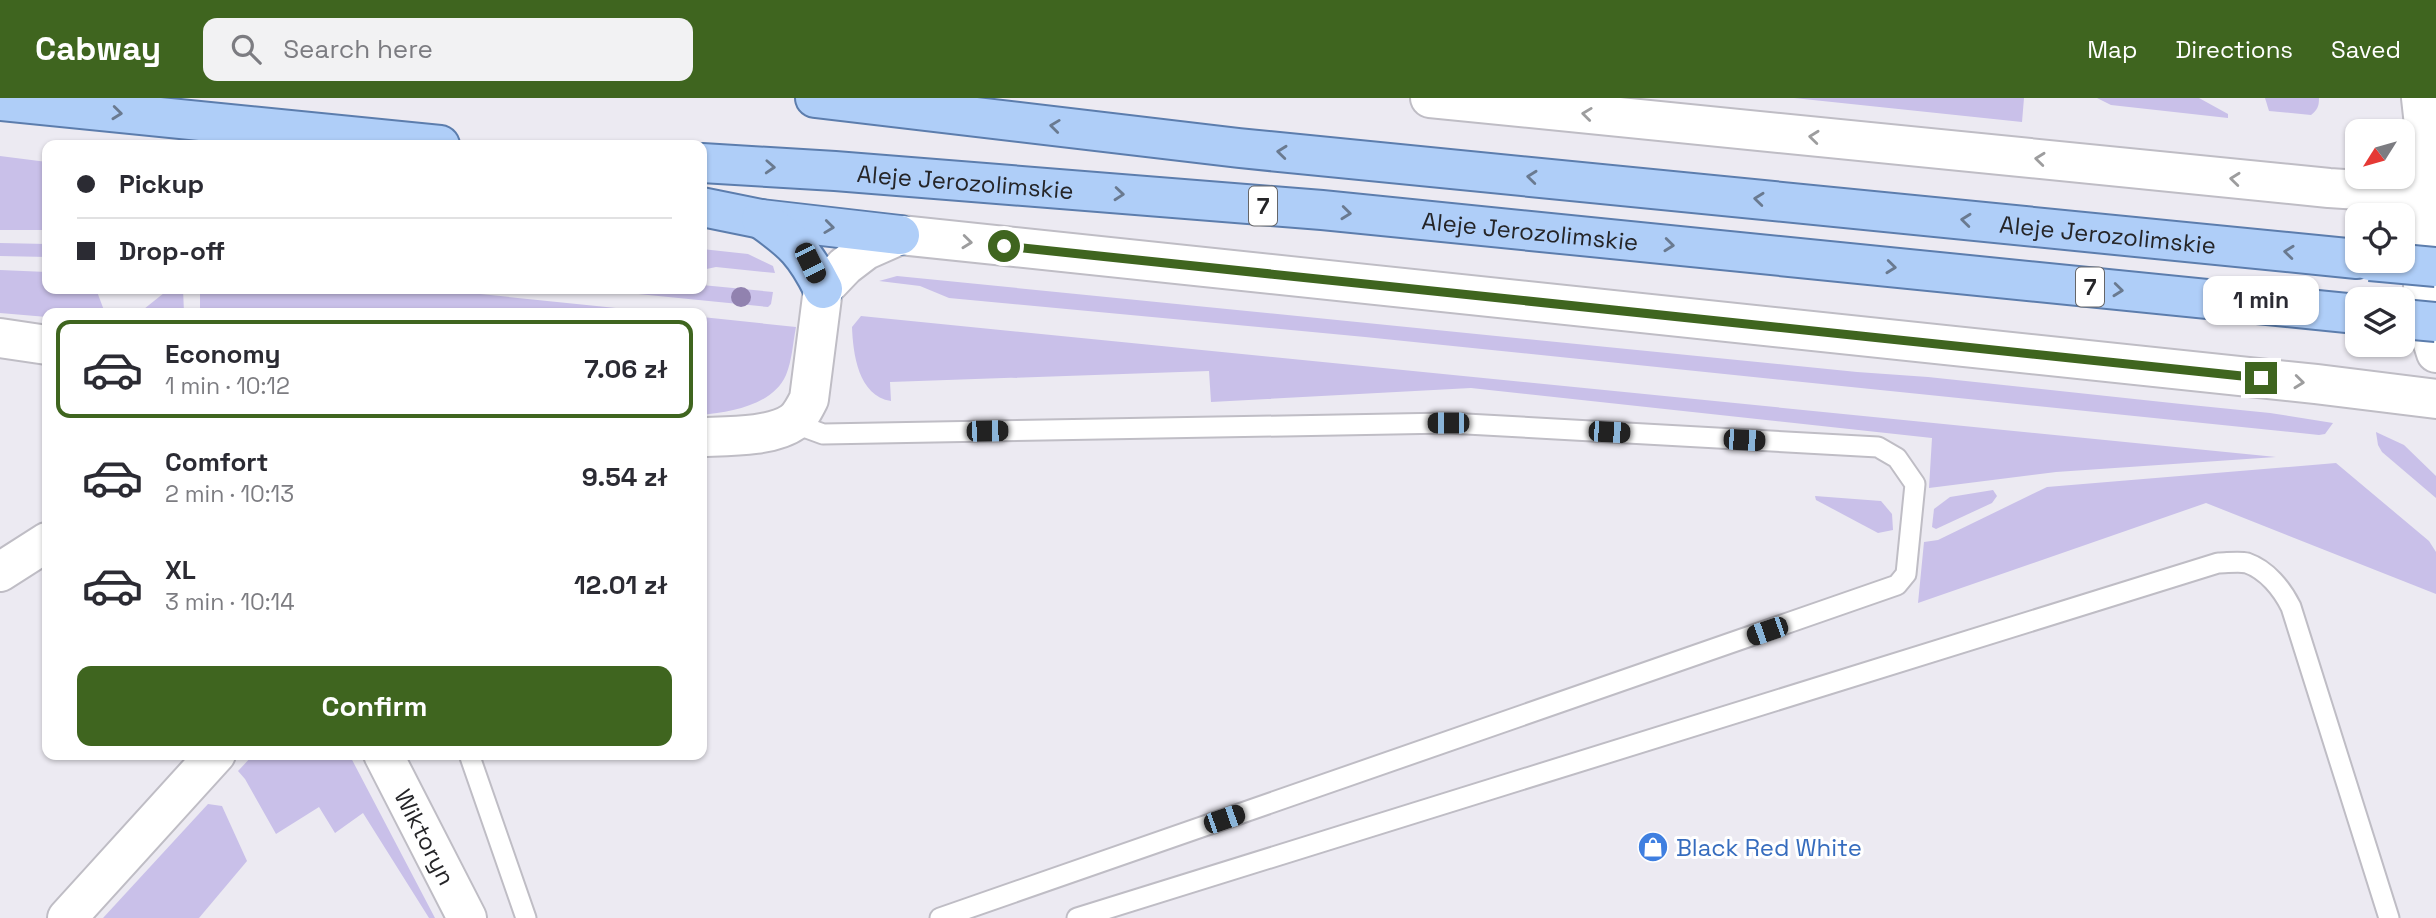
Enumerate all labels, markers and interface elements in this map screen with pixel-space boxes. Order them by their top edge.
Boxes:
search box [203,18,693,81]
text: Cabway [35,28,161,70]
icon: search [227,30,265,68]
text: Search here [283,32,433,66]
text: Map [2087,34,2137,65]
text: Directions [2175,34,2293,65]
text: Saved [2331,34,2401,65]
one-way arrow [111,106,122,121]
one-way arrow [1581,107,1592,122]
one-way arrow [1050,119,1061,134]
north arrow [2345,119,2415,189]
map controls [2345,119,2415,357]
one-way arrow [1808,130,1819,145]
one-way arrow [1276,145,1287,160]
one-way arrow [2034,152,2046,167]
street label: Aleje Jerozolimskie [856,157,1075,206]
one-way arrow [765,159,776,174]
text: Pickup [119,167,204,201]
one-way arrow [1527,169,1538,184]
one-way arrow [2230,171,2241,186]
one-way arrow [1114,186,1125,201]
road number: 7 [1249,186,1277,226]
one-way arrow [1753,192,1764,207]
button: locate [2345,203,2415,273]
one-way arrow [1340,205,1351,220]
street label: Aleje Jerozolimskie [1420,205,1640,257]
street label: Aleje Jerozolimskie [1998,208,2218,260]
one-way arrow [1960,212,1971,227]
one-way arrow [823,219,835,234]
route start [988,230,1020,262]
text: Drop-off [119,234,225,268]
one-way arrow [962,235,973,250]
one-way arrow [1664,237,1675,252]
car [792,240,829,286]
one-way arrow [2284,245,2295,260]
one-way arrow [1886,259,1897,274]
road number: 7 [2076,268,2104,306]
callout: 1 min [2203,276,2319,326]
one-way arrow [2112,282,2123,297]
text: 1 min [2233,285,2289,315]
button: layers [2345,287,2415,357]
text: Economy [165,337,281,371]
icon: car [81,338,144,401]
text: 7.06 zł [584,352,668,386]
route end [2245,362,2277,394]
text: 1 min · 10:12 [165,371,290,401]
one-way arrow [2293,374,2305,389]
car [1428,413,1470,434]
car [966,420,1009,442]
car [1588,420,1631,444]
car [1723,428,1766,452]
text: Comfort [165,445,268,479]
icon: car [81,446,144,509]
text: 9.54 zł [582,460,668,494]
text: 2 min · 10:13 [165,479,294,509]
text: XL [165,553,196,587]
icon: car [81,554,144,617]
text: 12.01 zł [574,568,668,602]
text: 3 min · 10:14 [165,587,295,617]
car [1744,614,1791,648]
button: Confirm [77,666,672,746]
street label: Wiktoryn [388,784,463,890]
car [1201,802,1248,836]
shop icon: Black Red White [1636,830,1670,864]
place label: Black Red White [1676,832,1862,863]

